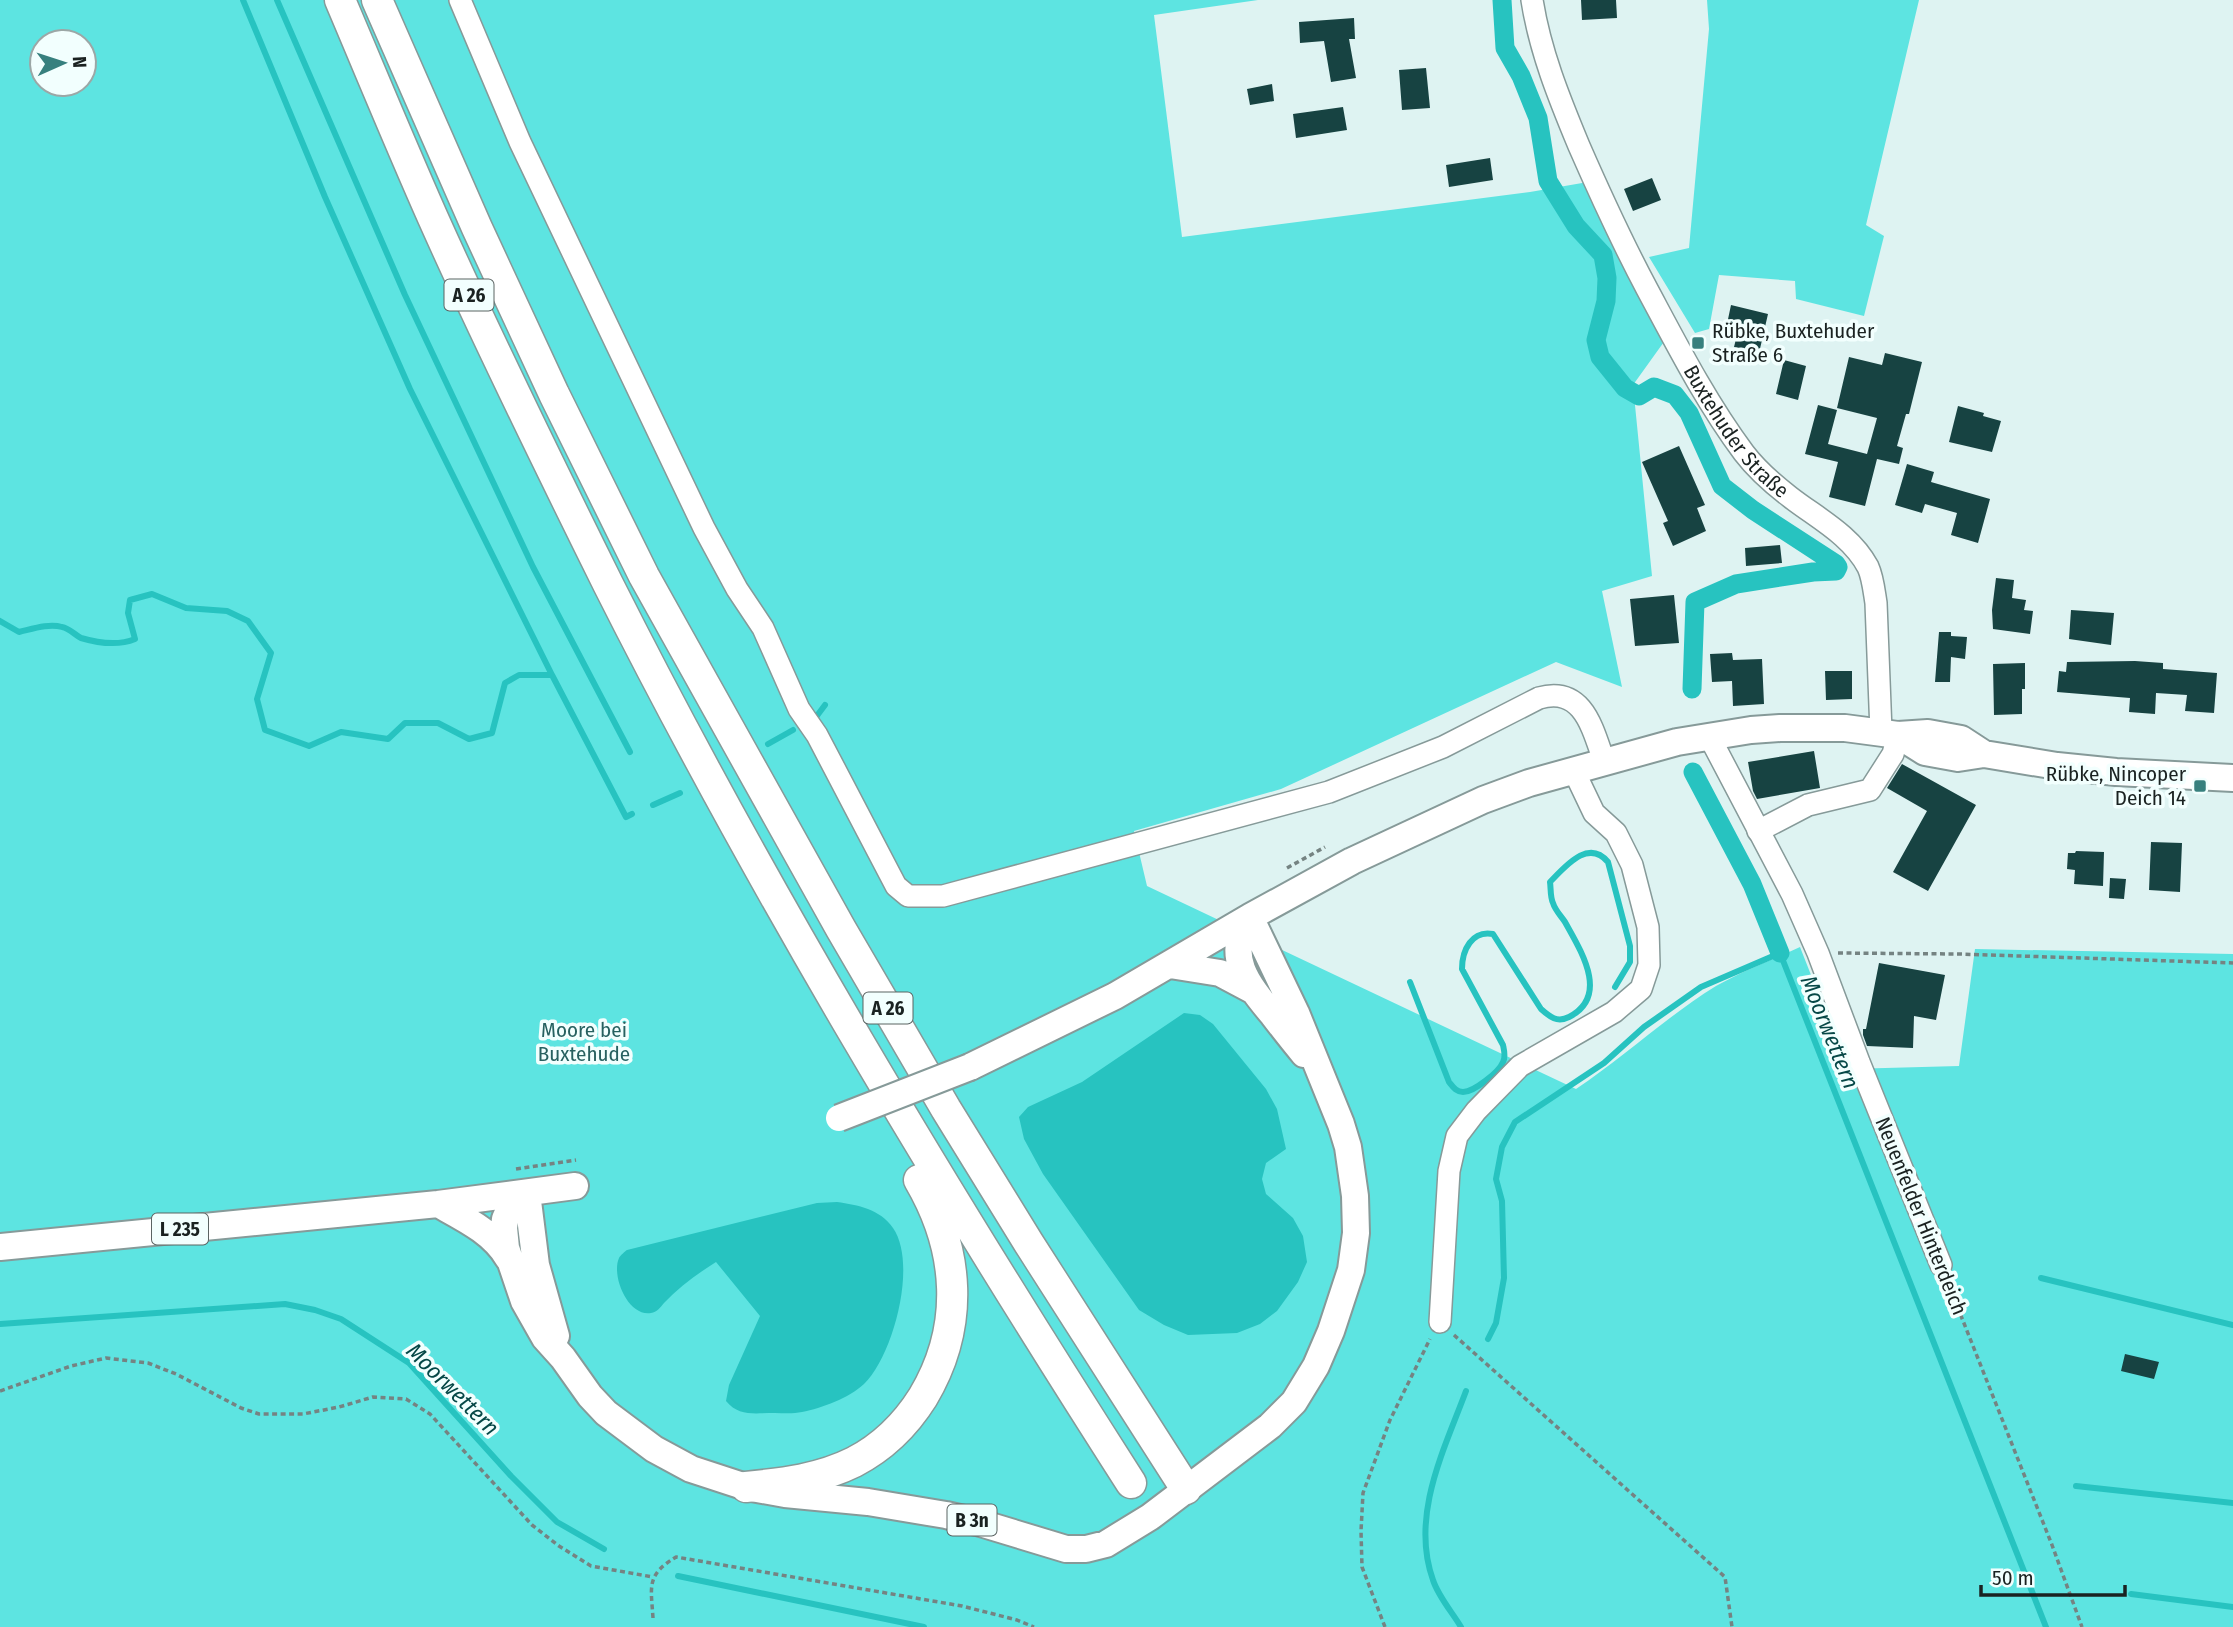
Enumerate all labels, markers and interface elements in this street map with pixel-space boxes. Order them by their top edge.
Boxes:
north arrow [28,28,98,98]
text: N [68,56,91,68]
road number: A 26 [444,280,494,310]
place label: Rübke, Buxtehuder Straße 6 [1712,318,1875,368]
marker: Rübke, Buxtehuder Straße 6 [1690,335,1706,351]
street label: Buxtehuder Straße [1678,361,1794,504]
place label: Rübke, Nincoper Deich 14 [2046,761,2187,811]
marker: Rübke, Nincoper Deich 14 [2192,778,2208,794]
water label: Moorwettern [1795,971,1865,1093]
road number: A 26 [864,992,912,1024]
park label: Moore bei Buxtehude [538,1017,630,1067]
street label: Neuenfelder Hinterdeich [1869,1113,1973,1319]
road number: L 235 [152,1214,208,1245]
water label: Moorwettern [401,1337,505,1441]
road number: B 3n [948,1504,996,1536]
scale bar [1981,1554,2124,1598]
text: 50 m [1992,1565,2034,1591]

